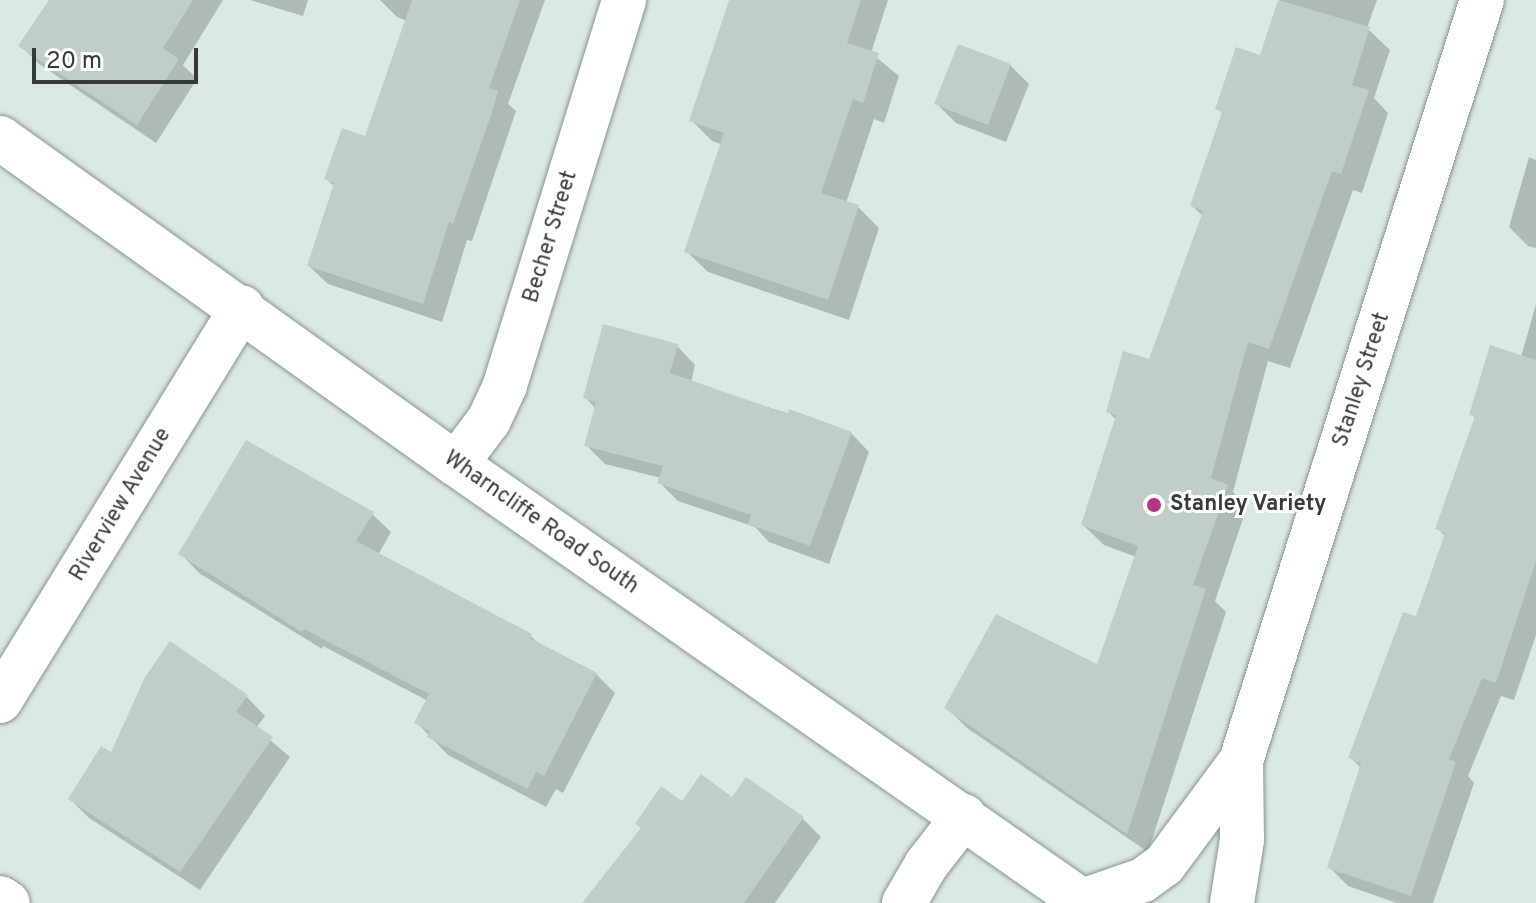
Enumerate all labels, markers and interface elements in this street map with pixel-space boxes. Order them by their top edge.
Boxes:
scale bar [36,32,202,82]
text: 20 m [46,47,102,77]
street label: Becher Street [518,168,584,306]
street label: Stanley Street [1328,309,1396,451]
street label: Riverview Avenue [65,423,177,587]
street label: Wharncliffe Road South [438,446,644,600]
place label: Stanley Variety [1170,492,1327,518]
marker: Stanley Variety [1145,496,1163,514]

